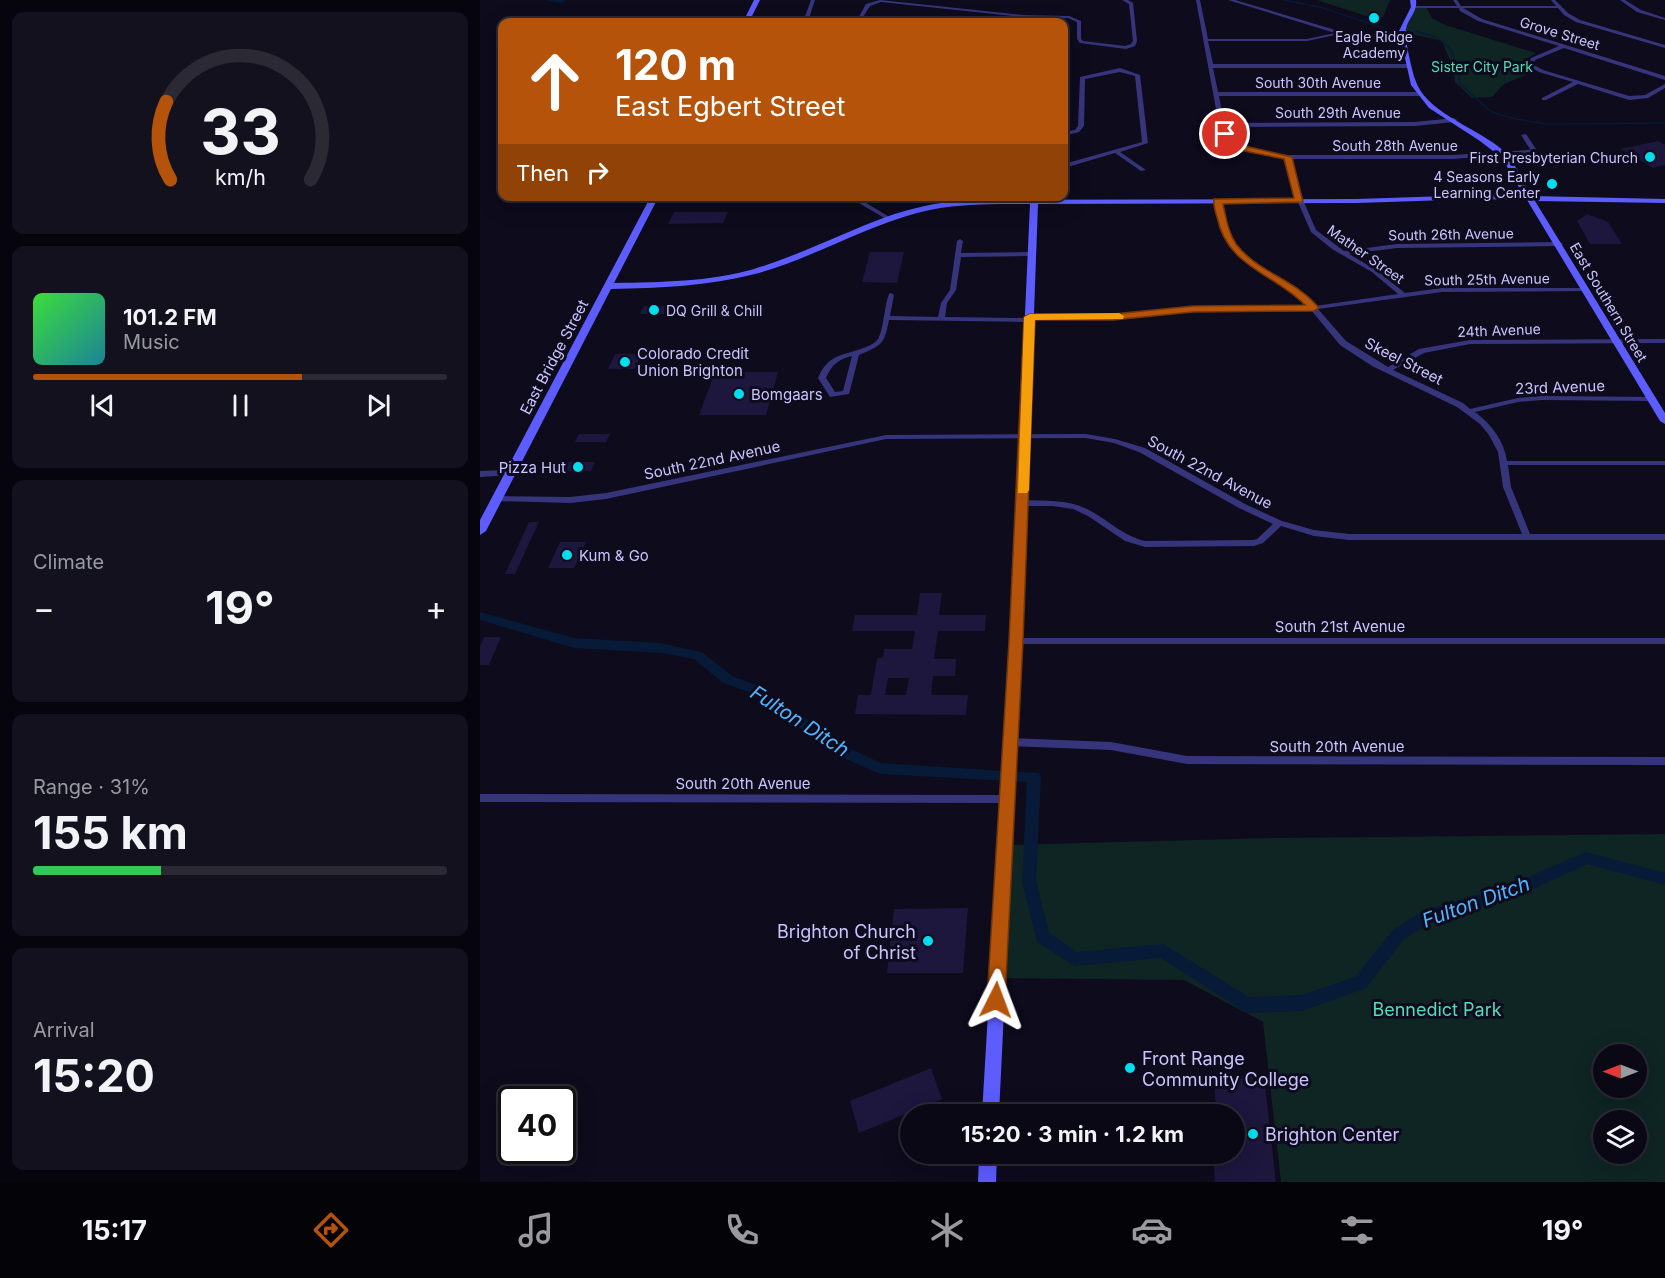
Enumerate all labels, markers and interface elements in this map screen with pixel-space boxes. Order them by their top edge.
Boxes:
marker: Eagle Ridge Academy [1367,11,1381,25]
street label: Grove Street [1518,13,1602,53]
place label: Eagle Ridge Academy [1335,28,1413,61]
text: 120 m [615,39,736,90]
icon: ahead [516,42,594,120]
park label: Sister City Park [1431,58,1533,75]
street label: South 30th Avenue [1255,74,1381,91]
text: East Egbert Street [615,90,845,123]
text: 33 [200,94,280,169]
street label: South 29th Avenue [1275,104,1401,121]
pin [1199,108,1250,159]
icon: arrive [1208,117,1241,150]
street label: South 28th Avenue [1332,137,1458,154]
place label: First Presbyterian Church [1470,149,1638,166]
marker: First Presbyterian Church [1643,150,1657,164]
icon: right [581,156,614,189]
text: Then [516,160,569,186]
text: km/h [215,164,265,190]
place label: 4 Seasons Early Learning Center [1433,168,1540,201]
marker: 4 Seasons Early Learning Center [1545,177,1559,191]
street label: Mather Street [1324,221,1408,287]
street label: South 26th Avenue [1388,224,1514,244]
street label: East Southern Street [1567,239,1652,365]
street label: South 25th Avenue [1424,269,1550,289]
street label: East Bridge Street [516,296,592,418]
place label: DQ Grill & Chill [666,302,762,319]
marker: DQ Grill & Chill [647,303,661,317]
text: 101.2 FM [123,304,217,330]
street label: 24th Avenue [1457,320,1541,340]
text: Music [123,330,180,354]
street label: Skeel Street [1362,333,1446,389]
place label: Colorado Credit Union Brighton [637,344,749,380]
marker: Colorado Credit Union Brighton [618,355,632,369]
street label: 23rd Avenue [1515,376,1605,398]
place label: Bomgaars [751,385,823,404]
marker: Bomgaars [732,387,746,401]
icon: previous [86,389,119,422]
icon: pause [224,389,257,422]
icon: next [362,389,395,422]
street label: South 22nd Avenue [1144,431,1276,513]
street label: South 22nd Avenue [642,436,782,484]
place label: Pizza Hut [499,458,566,477]
marker: Pizza Hut [571,460,585,474]
place label: Kum & Go [579,546,649,565]
marker: Kum & Go [560,548,574,562]
text: Climate [33,550,104,574]
text: 19° [205,580,275,635]
text: − [33,588,55,628]
text: + [425,588,447,628]
street label: South 21st Avenue [1275,617,1405,636]
water label: Fulton Ditch [746,680,854,762]
street label: South 20th Avenue [1270,737,1405,756]
street label: South 20th Avenue [676,774,811,793]
text: Range · 31% [33,775,150,799]
text: 155 km [33,805,188,860]
water label: Fulton Ditch [1419,871,1533,933]
place label: Brighton Church of Christ [777,921,916,963]
marker: Brighton Church of Christ [921,934,935,948]
position arrow [964,968,1028,1032]
park label: Bennedict Park [1372,999,1502,1020]
text: Arrival [33,1018,95,1042]
north arrow [1593,1044,1647,1098]
map controls [1593,1044,1647,1164]
text: 15:20 [33,1048,155,1103]
place label: Front Range Community College [1142,1048,1309,1090]
marker: Front Range Community College [1123,1061,1137,1075]
speed limit sign: 40 [498,1086,576,1164]
button: layers [1593,1110,1647,1164]
text: 15:20 · 3 min · 1.2 km [961,1121,1184,1147]
place label: Brighton Center [1265,1124,1400,1145]
marker: Brighton Center [1246,1127,1260,1141]
icon: directions [310,1209,352,1251]
icon: music [515,1209,557,1251]
icon: phone [721,1209,763,1251]
icon: climate [926,1209,968,1251]
icon: car [1131,1209,1173,1251]
icon: filters [1336,1209,1378,1251]
text: 15:17 [82,1214,147,1247]
text: 19° [1542,1214,1583,1247]

